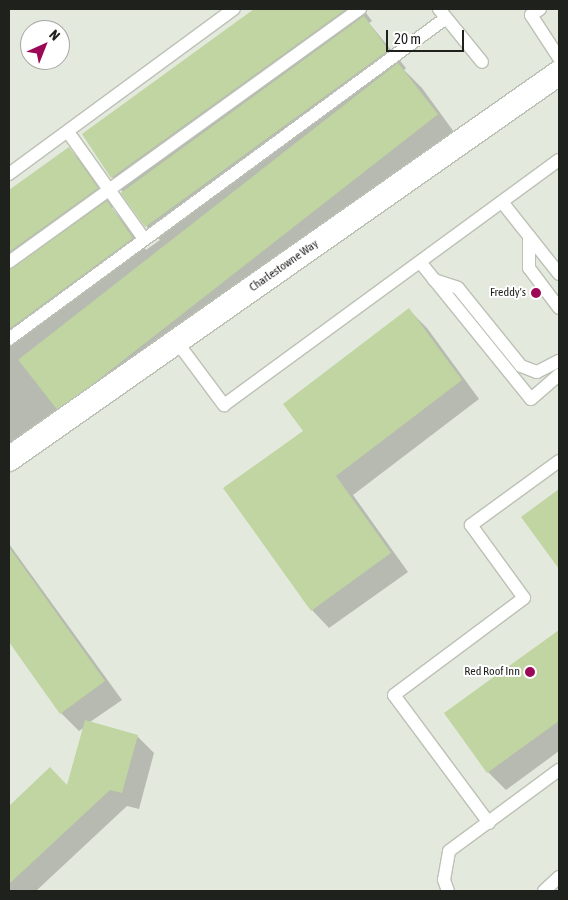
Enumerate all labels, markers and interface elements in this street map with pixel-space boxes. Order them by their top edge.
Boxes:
north arrow [20,20,70,70]
scale bar [388,20,466,52]
text: N [46,26,63,44]
text: 20 m [394,30,421,47]
street label: Charlestowne Way [247,237,321,295]
place label: Freddy's [490,286,526,300]
marker: Freddy's [530,287,542,299]
place label: Red Roof Inn [464,665,520,679]
marker: Red Roof Inn [524,666,536,678]

